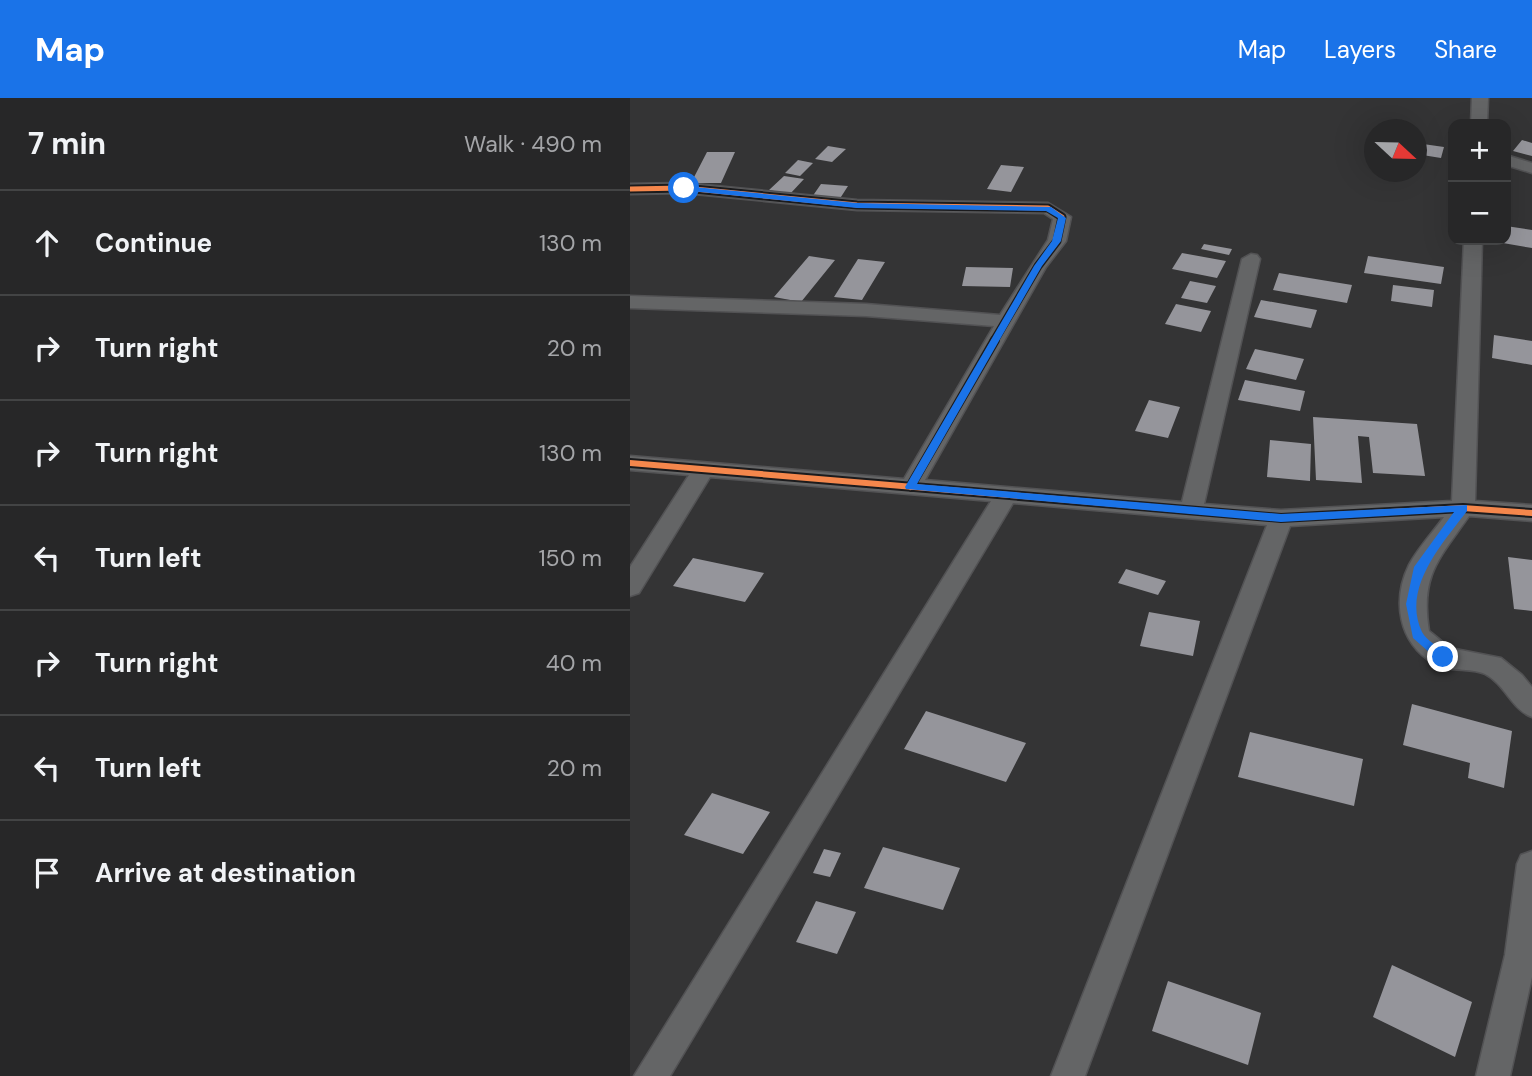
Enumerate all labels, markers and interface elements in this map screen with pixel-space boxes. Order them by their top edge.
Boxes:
text: Map [35,28,105,71]
text: Map [1238,34,1286,65]
text: Layers [1324,34,1396,65]
text: Share [1434,34,1497,65]
north arrow [1364,119,1427,182]
map controls [1448,119,1511,245]
button: + [1448,119,1511,182]
text: 7 min [28,124,106,163]
text: Walk · 490 m [464,129,602,159]
route start [668,172,699,203]
button: − [1448,182,1511,245]
icon: ahead [28,224,66,262]
text: Continue [95,226,212,260]
text: 130 m [539,228,602,258]
icon: right [28,329,66,367]
text: Turn right [95,331,219,365]
text: 20 m [547,333,602,363]
icon: right [28,434,66,472]
text: Turn right [95,436,219,470]
text: 130 m [539,438,602,468]
icon: left [28,539,66,577]
text: Turn left [95,541,202,575]
text: 150 m [538,543,602,573]
route end [1427,641,1458,672]
icon: right [28,644,66,682]
text: Turn right [95,646,219,680]
text: 40 m [546,648,602,678]
icon: left [28,749,66,787]
text: Turn left [95,751,202,785]
text: 20 m [547,753,602,783]
icon: arrive [28,854,66,892]
text: Arrive at destination [95,856,356,890]

